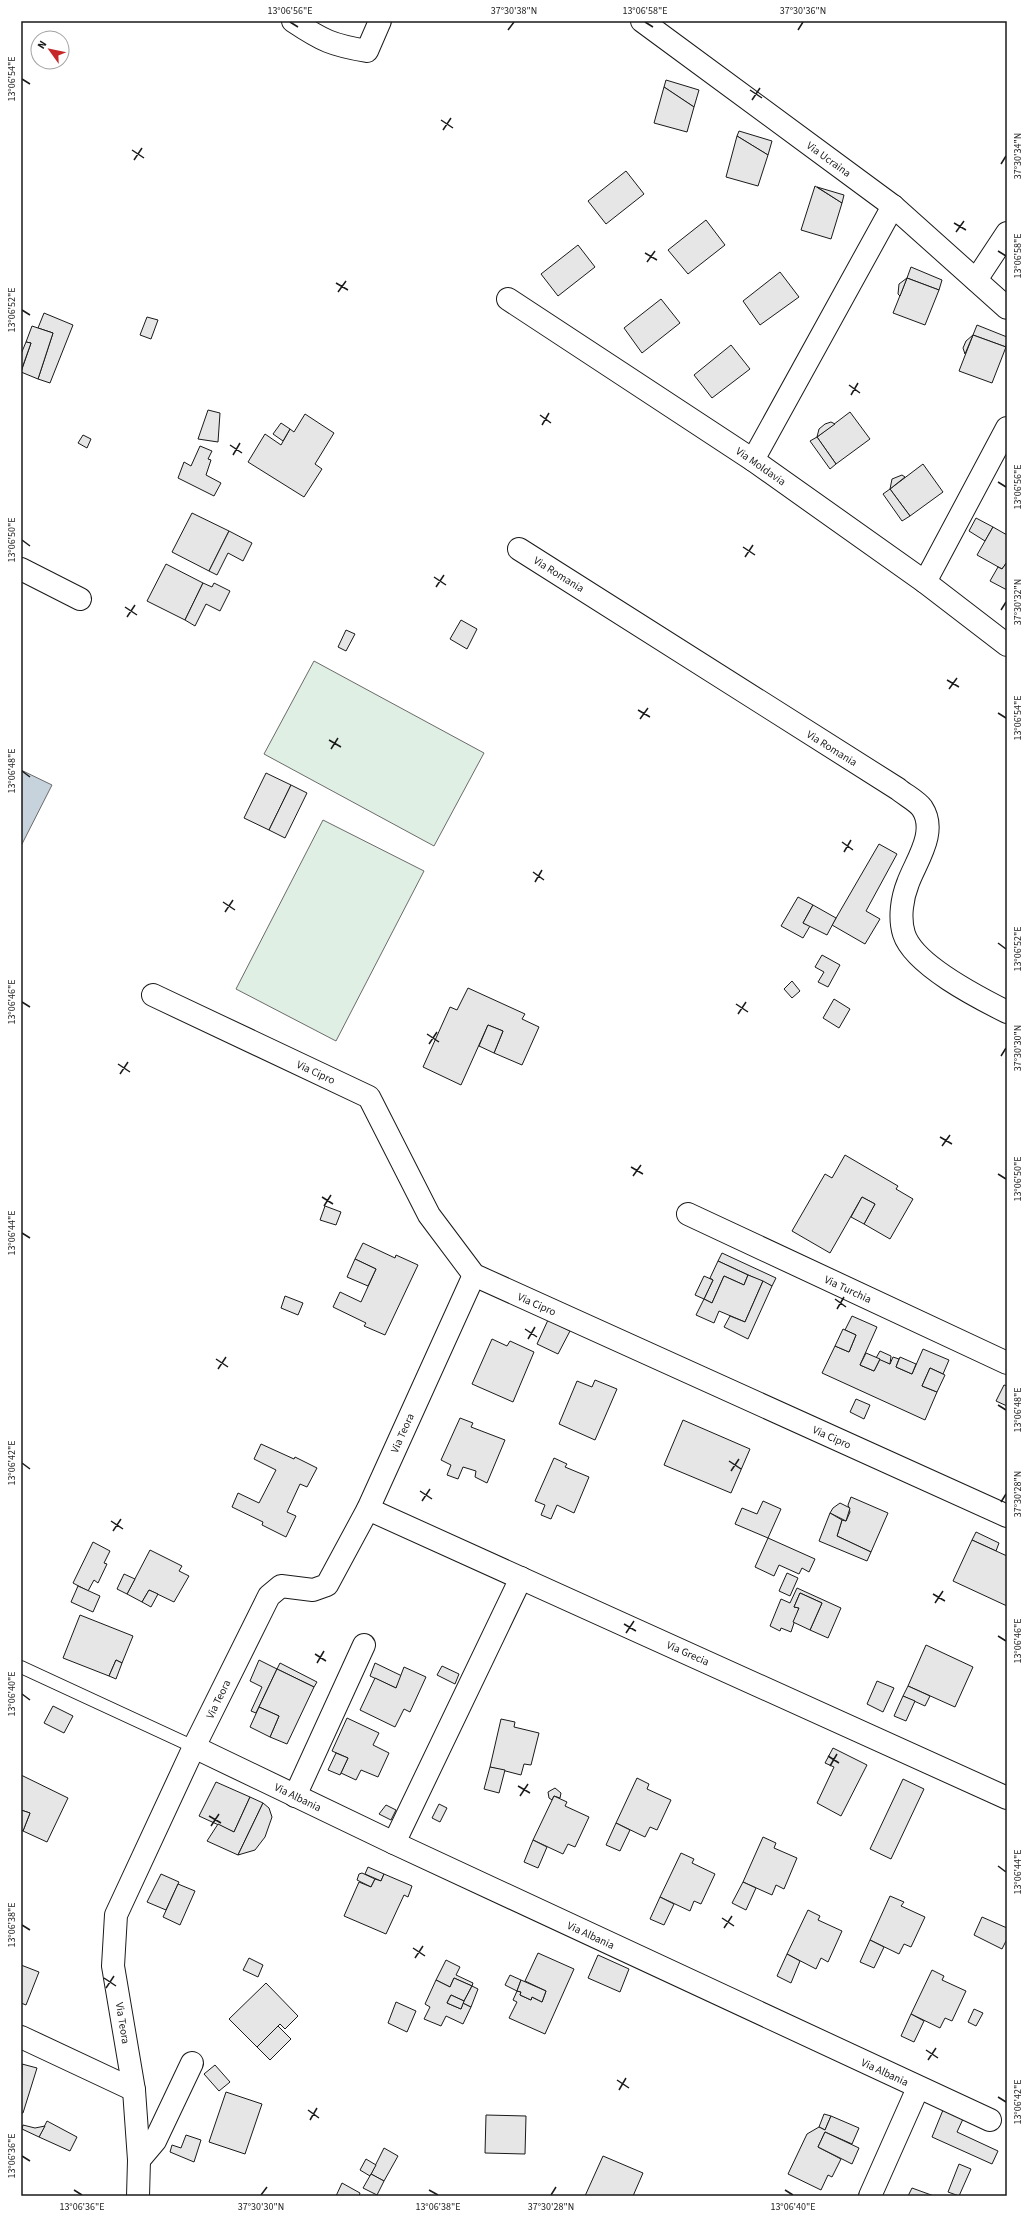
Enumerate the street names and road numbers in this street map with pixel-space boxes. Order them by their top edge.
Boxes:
street label: Via Ucraina [803,138,854,181]
street label: Via Moldavia [733,444,789,489]
street label: Via Romania [531,553,587,596]
street label: Via Romania [804,727,860,770]
street label: Via Cipro [294,1057,338,1088]
street label: Via Turchia [822,1272,874,1307]
street label: Via Cipro [515,1289,559,1320]
street label: Via Teora [387,1411,418,1455]
street label: Via Cipro [810,1422,854,1453]
street label: Via Grecia [664,1637,712,1670]
street label: Via Teora [203,1677,234,1721]
street label: Via Albania [272,1780,324,1815]
street label: Via Albania [565,1918,617,1953]
street label: Via Teora [112,2001,133,2045]
street label: Via Albania [859,2055,911,2090]

